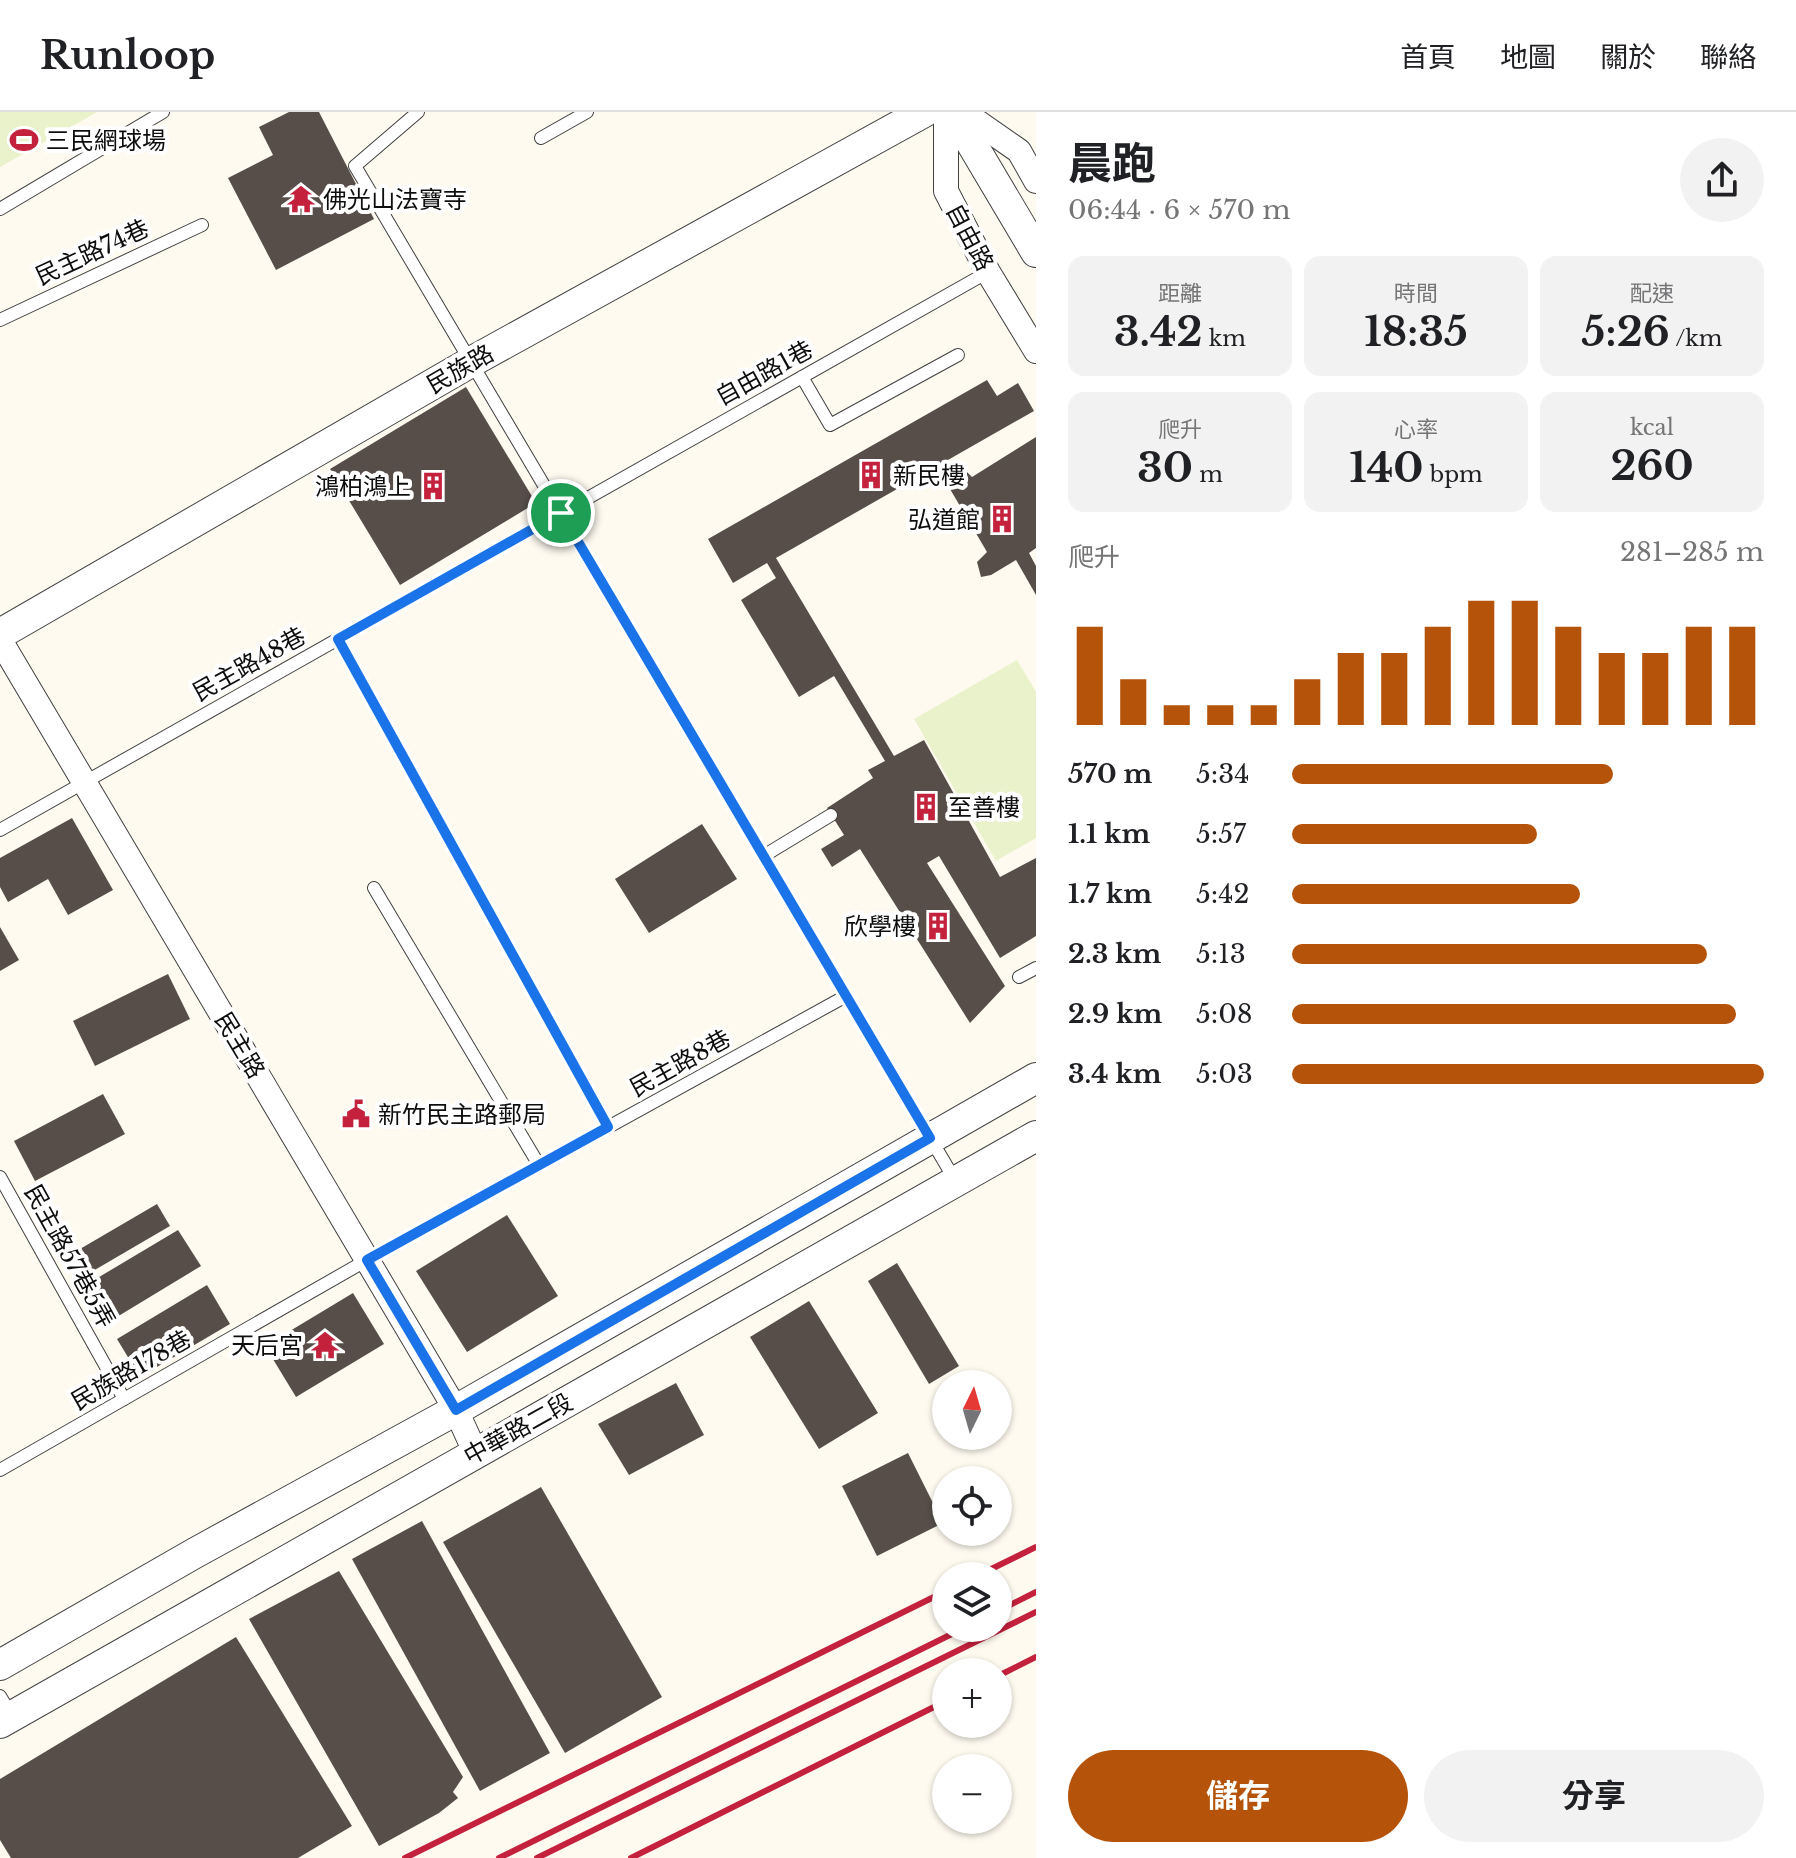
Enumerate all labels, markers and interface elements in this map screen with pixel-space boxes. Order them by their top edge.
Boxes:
text: Runloop [40,32,215,79]
text: 首頁 [1400,40,1456,75]
text: 地圖 [1500,40,1556,75]
text: 關於 [1600,40,1656,75]
text: 聯絡 [1700,40,1756,75]
sports icon: 三民網球場 [9,125,39,155]
place label: 三民網球場 [46,126,166,155]
text: 晨跑 [1068,136,1156,191]
button: share [1680,138,1764,222]
temple icon: 佛光山法寶寺 [286,184,316,214]
place label: 佛光山法寶寺 [323,185,467,214]
text: 06:44 · 6 × 570 m [1068,194,1290,226]
street label: 自由路 [940,198,1000,276]
street label: 民主路74巷 [31,213,153,291]
text: 距離 [1158,280,1202,307]
text: 時間 [1394,280,1438,307]
text: 配速 [1630,280,1674,307]
text: 3.42 [1114,307,1203,357]
text: 18:35 [1364,307,1468,357]
text: 5:26 [1582,307,1670,357]
text: km [1203,325,1246,352]
text: /km [1670,325,1722,352]
street label: 自由路1巷 [710,334,818,412]
street label: 民族路 [422,338,498,400]
text: kcal [1630,414,1674,441]
text: 爬升 [1158,416,1202,443]
text: 心率 [1394,416,1438,443]
text: 260 [1610,441,1694,491]
text: 30 [1137,443,1193,493]
text: 140 [1349,443,1423,493]
building icon: 新民樓 [856,460,886,490]
place label: 新民樓 [893,461,965,490]
text: m [1193,461,1223,488]
text: bpm [1423,461,1483,488]
building icon: 鴻柏鴻上 [418,471,448,501]
place label: 鴻柏鴻上 [315,472,411,501]
pin [527,479,595,547]
icon: arrive [539,491,583,535]
building icon: 弘道館 [987,504,1017,534]
place label: 弘道館 [908,505,980,534]
text: 281–285 m [1620,536,1764,568]
text: 爬升 [1068,541,1120,573]
street label: 民主路48巷 [187,621,311,707]
text: 570 m [1068,758,1152,790]
text: 5:34 [1196,758,1249,790]
building icon: 至善樓 [911,792,941,822]
place label: 至善樓 [948,793,1020,822]
text: 1.1 km [1068,818,1150,850]
text: 5:57 [1196,818,1246,850]
text: 1.7 km [1068,878,1152,910]
text: 5:42 [1196,878,1249,910]
building icon: 欣學樓 [923,911,953,941]
place label: 欣學樓 [844,912,916,941]
text: 2.3 km [1068,938,1161,970]
text: 5:13 [1196,938,1246,970]
text: 2.9 km [1068,998,1162,1030]
text: 5:08 [1196,998,1253,1030]
street label: 民主路 [209,1007,271,1083]
street label: 民主路8巷 [625,1024,735,1102]
text: 3.4 km [1068,1058,1162,1090]
text: 5:03 [1196,1058,1253,1090]
public building icon: 新竹民主路郵局 [341,1099,371,1129]
place label: 新竹民主路郵局 [378,1100,546,1129]
street label: 民主路57巷5弄 [19,1179,121,1333]
street label: 民族路178巷 [66,1324,196,1416]
temple icon: 天后宮 [310,1330,340,1360]
place label: 天后宮 [231,1331,303,1360]
north arrow [932,1370,1012,1450]
map controls [932,1370,1012,1834]
street label: 中華路二段 [458,1387,578,1471]
button: locate [932,1466,1012,1546]
button: layers [932,1562,1012,1642]
button: + [932,1658,1012,1738]
button: 儲存 [1068,1750,1408,1842]
button: 分享 [1424,1750,1764,1842]
button: − [932,1754,1012,1834]

